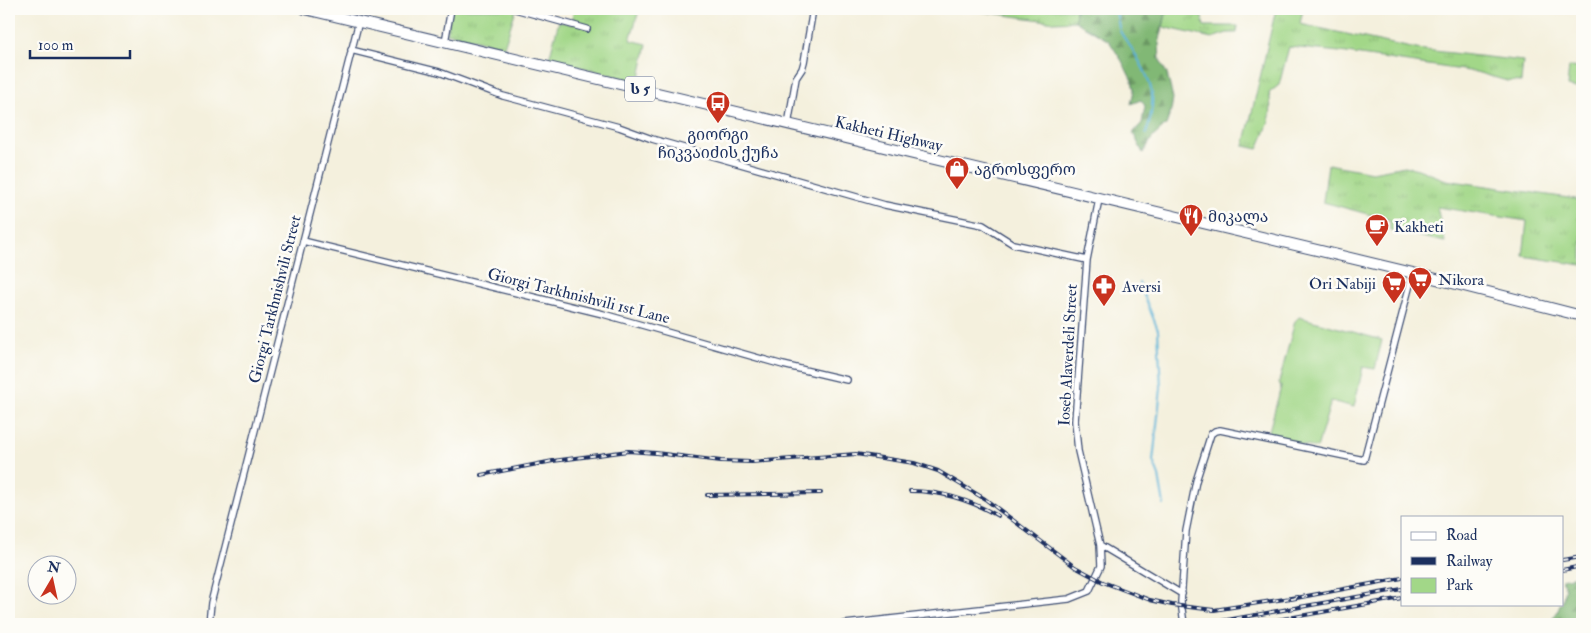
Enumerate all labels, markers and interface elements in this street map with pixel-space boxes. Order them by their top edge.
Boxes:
scale bar [30,28,130,60]
text: 100 m [38,36,74,55]
road number: ს 5 [625,76,655,102]
bus stop icon: გიორგი ჩიკვაიძის ქუჩა [705,90,731,124]
street label: Kakheti Highway [833,112,946,156]
place label: გიორგი ჩიკვაიძის ქუჩა [657,125,779,163]
shop icon: აგროსფერო [944,156,970,190]
place label: აგროსფერო [974,160,1076,180]
restaurant icon: მიკალა [1178,203,1204,237]
place label: მიკალა [1208,207,1268,227]
street label: Giorgi Tarkhnishvili Street [244,213,306,386]
cafe icon: Kakheti [1364,213,1390,247]
place label: Kakheti [1394,217,1444,237]
street label: Giorgi Tarkhnishvili 1st Lane [486,264,672,328]
supermarket icon: Nikora [1407,266,1433,300]
supermarket icon: Ori Nabiji [1381,270,1407,304]
place label: Nikora [1438,270,1485,290]
pharmacy icon: Aversi [1091,273,1117,307]
place label: Ori Nabiji [1309,274,1376,294]
place label: Aversi [1121,277,1161,297]
street label: Ioseb Alaverdeli Street [1054,284,1082,427]
legend [1401,516,1564,606]
text: Road [1446,526,1478,545]
text: Railway [1446,552,1493,571]
north arrow [28,556,78,606]
text: N [45,558,62,577]
text: Park [1446,576,1473,595]

